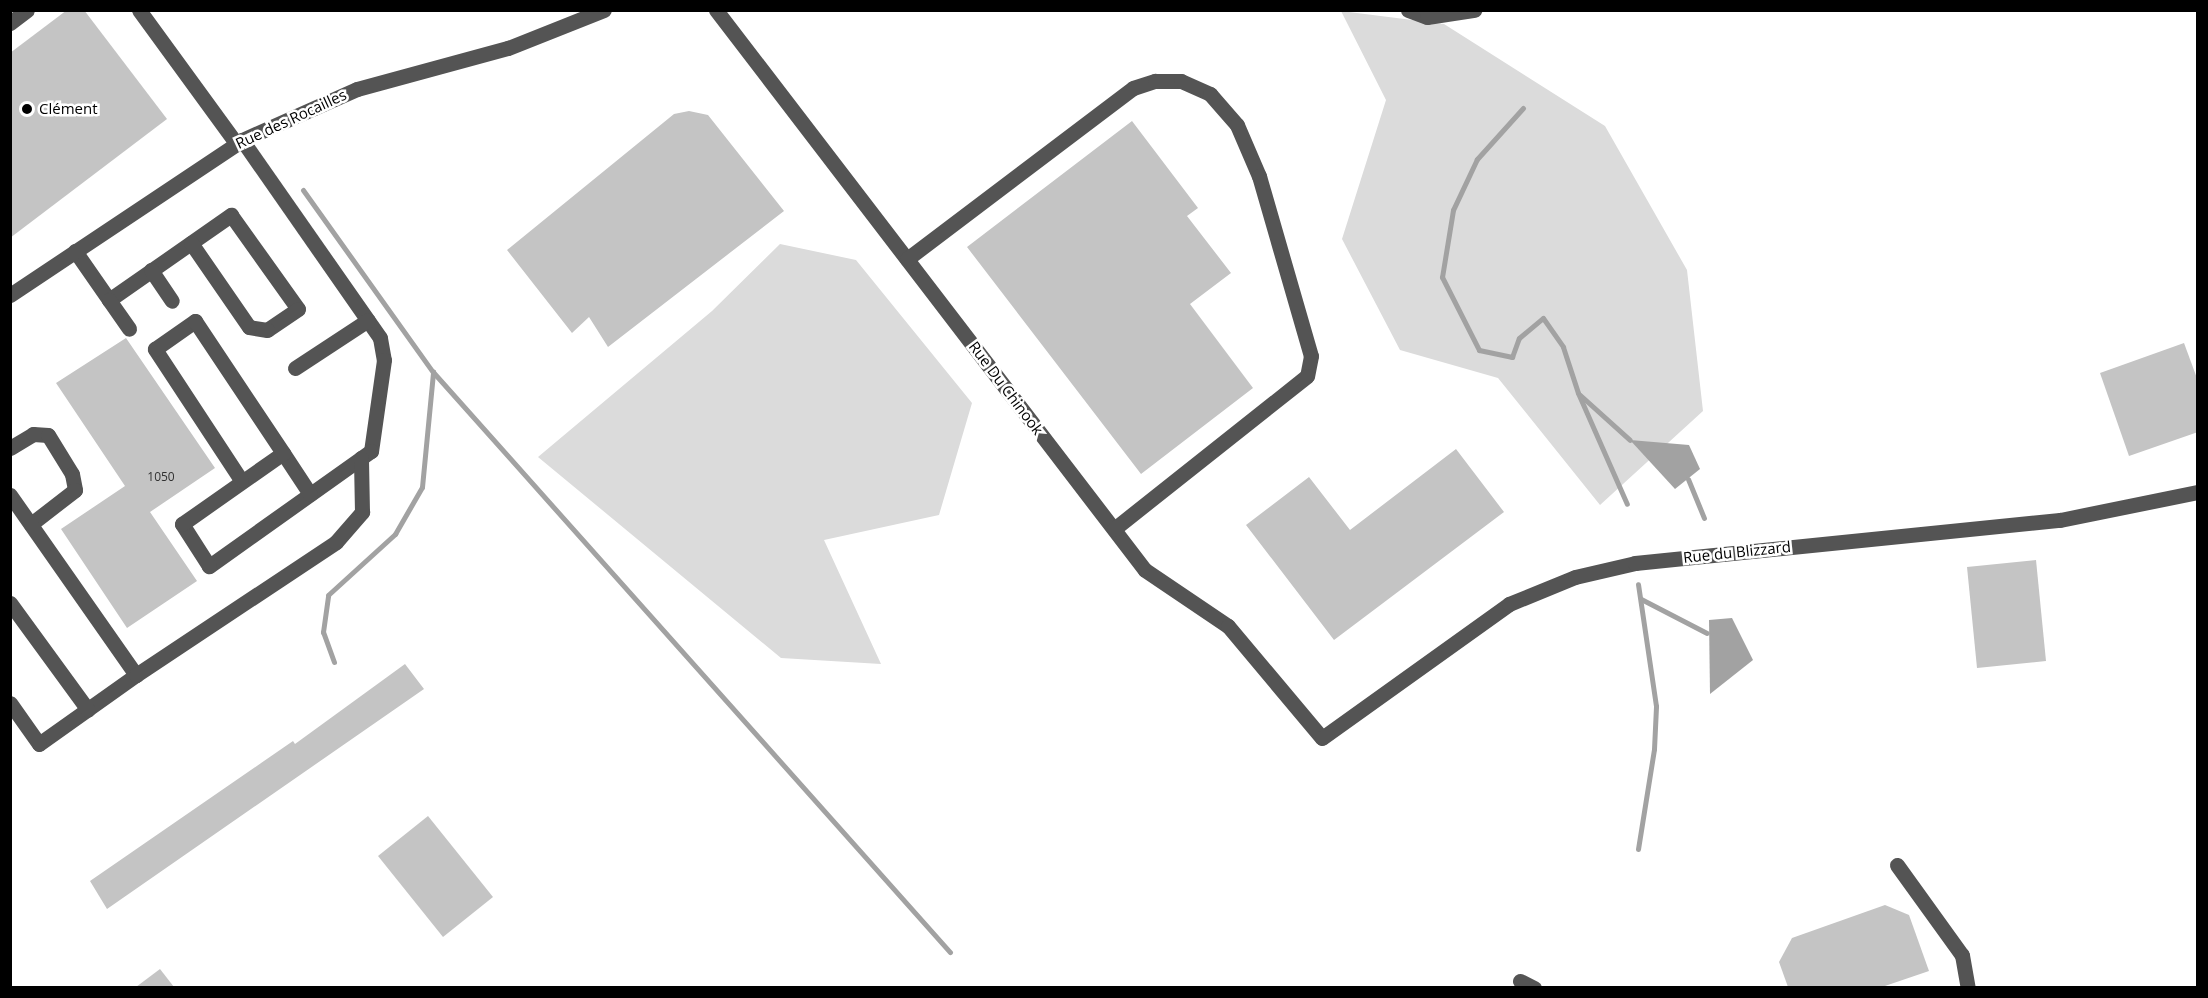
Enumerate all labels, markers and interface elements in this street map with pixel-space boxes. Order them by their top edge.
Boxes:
street label: Rue des Rocailles [233,85,349,153]
place label: Clément [39,100,98,118]
marker: Clément [20,102,34,116]
street label: Rue Du Chinook [965,338,1047,438]
house number: 1050 [147,470,175,484]
street label: Rue du Blizzard [1682,537,1792,567]

